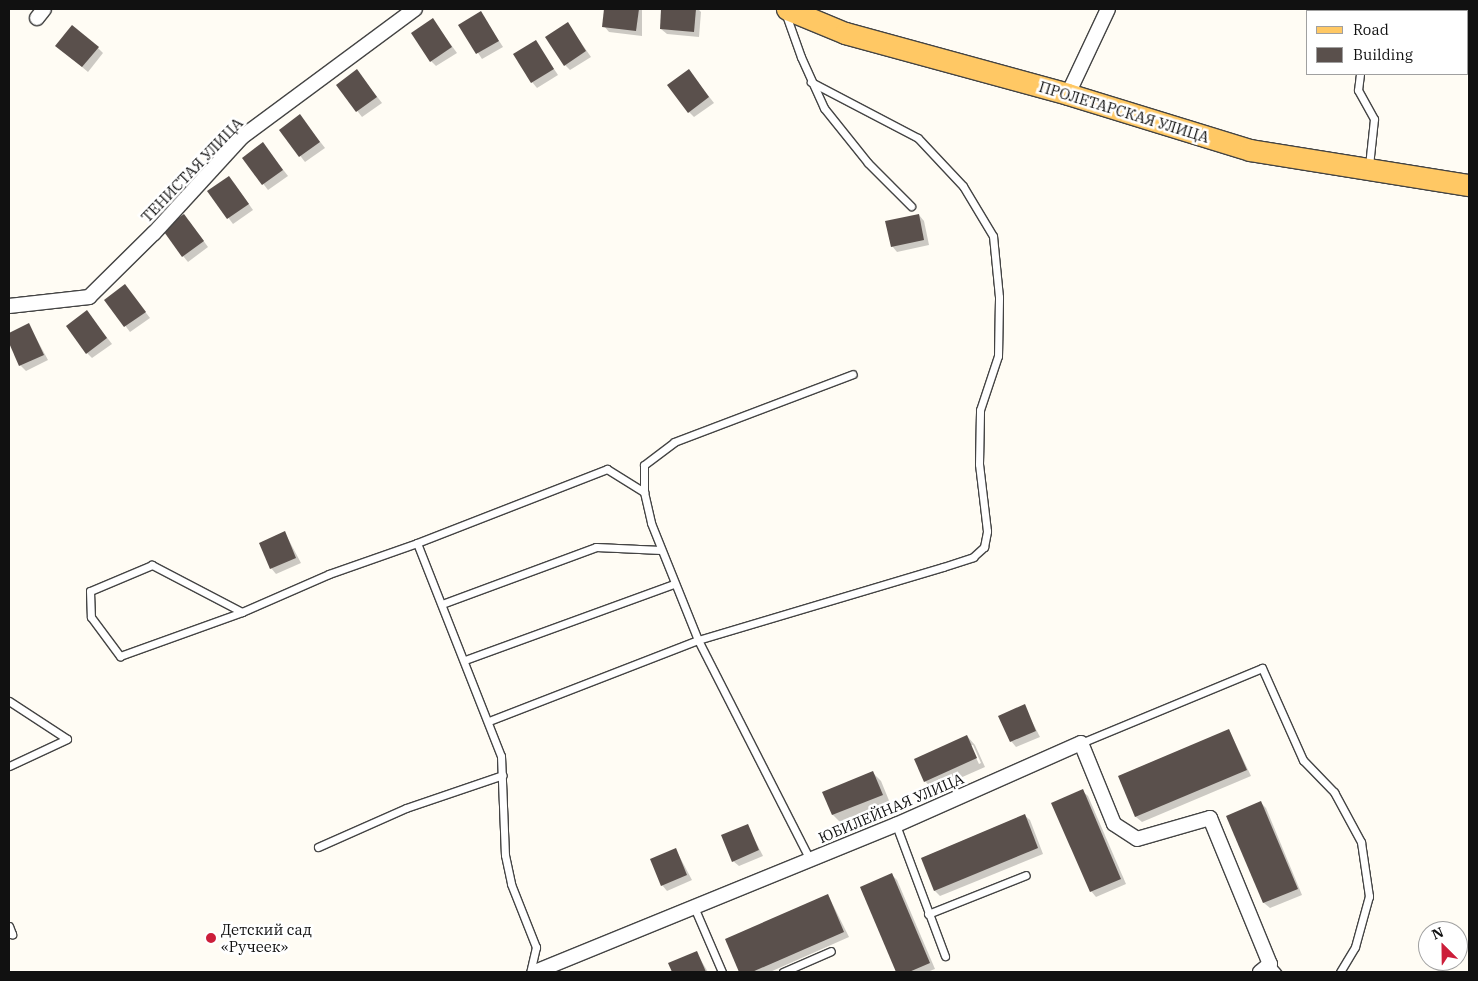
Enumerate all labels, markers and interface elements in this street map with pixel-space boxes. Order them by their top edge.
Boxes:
legend [1306,10,1468,75]
text: Road [1353,20,1389,39]
text: Building [1353,45,1413,64]
street label: ПРОЛЕТАРСКАЯ УЛИЦА [1037,78,1211,146]
street label: ТЕНИСТАЯ УЛИЦА [138,114,246,226]
street label: ЮБИЛЕЙНАЯ УЛИЦА [816,769,966,847]
place label: Детский сад «Ручеек» [221,920,312,955]
north arrow [1418,921,1468,971]
text: N [1429,923,1446,944]
marker: Детский сад «Ручеек» [205,932,217,944]

